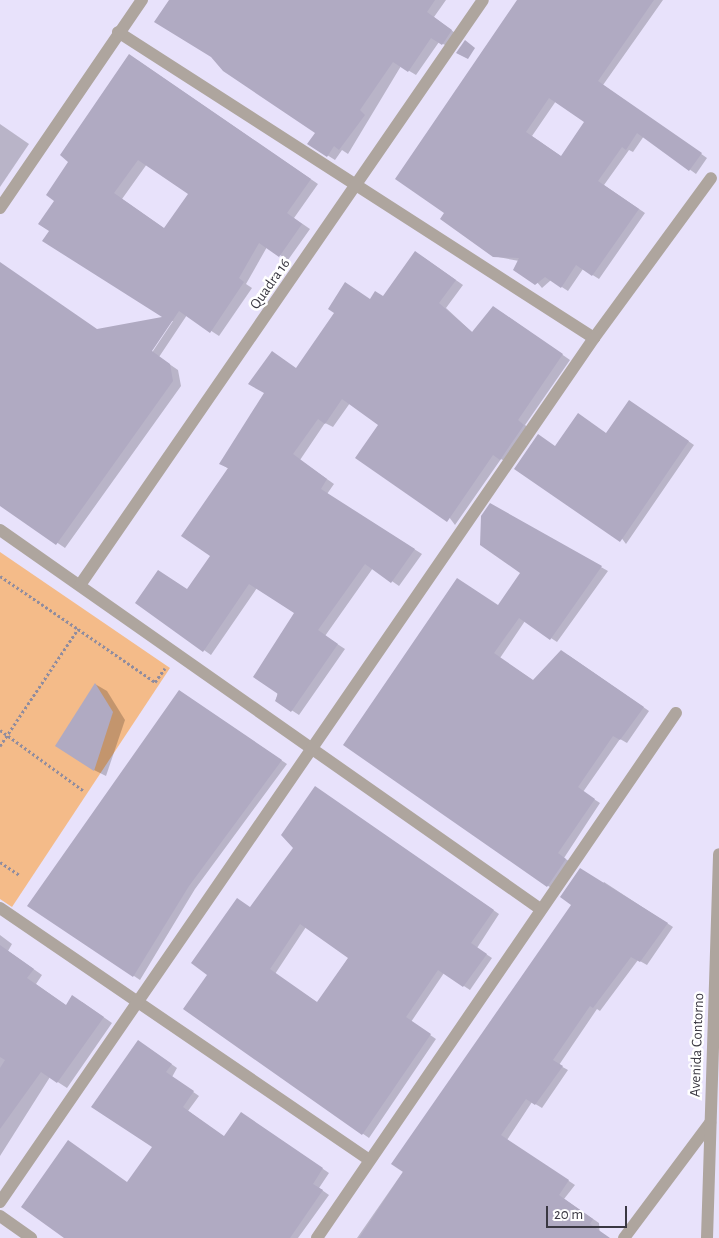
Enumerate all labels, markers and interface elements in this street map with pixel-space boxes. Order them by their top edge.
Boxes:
street label: Quadra 16 [246,255,294,313]
street label: Avenida Contorno [686,993,708,1097]
scale bar [549,1196,630,1228]
text: 20 m [554,1207,583,1222]

